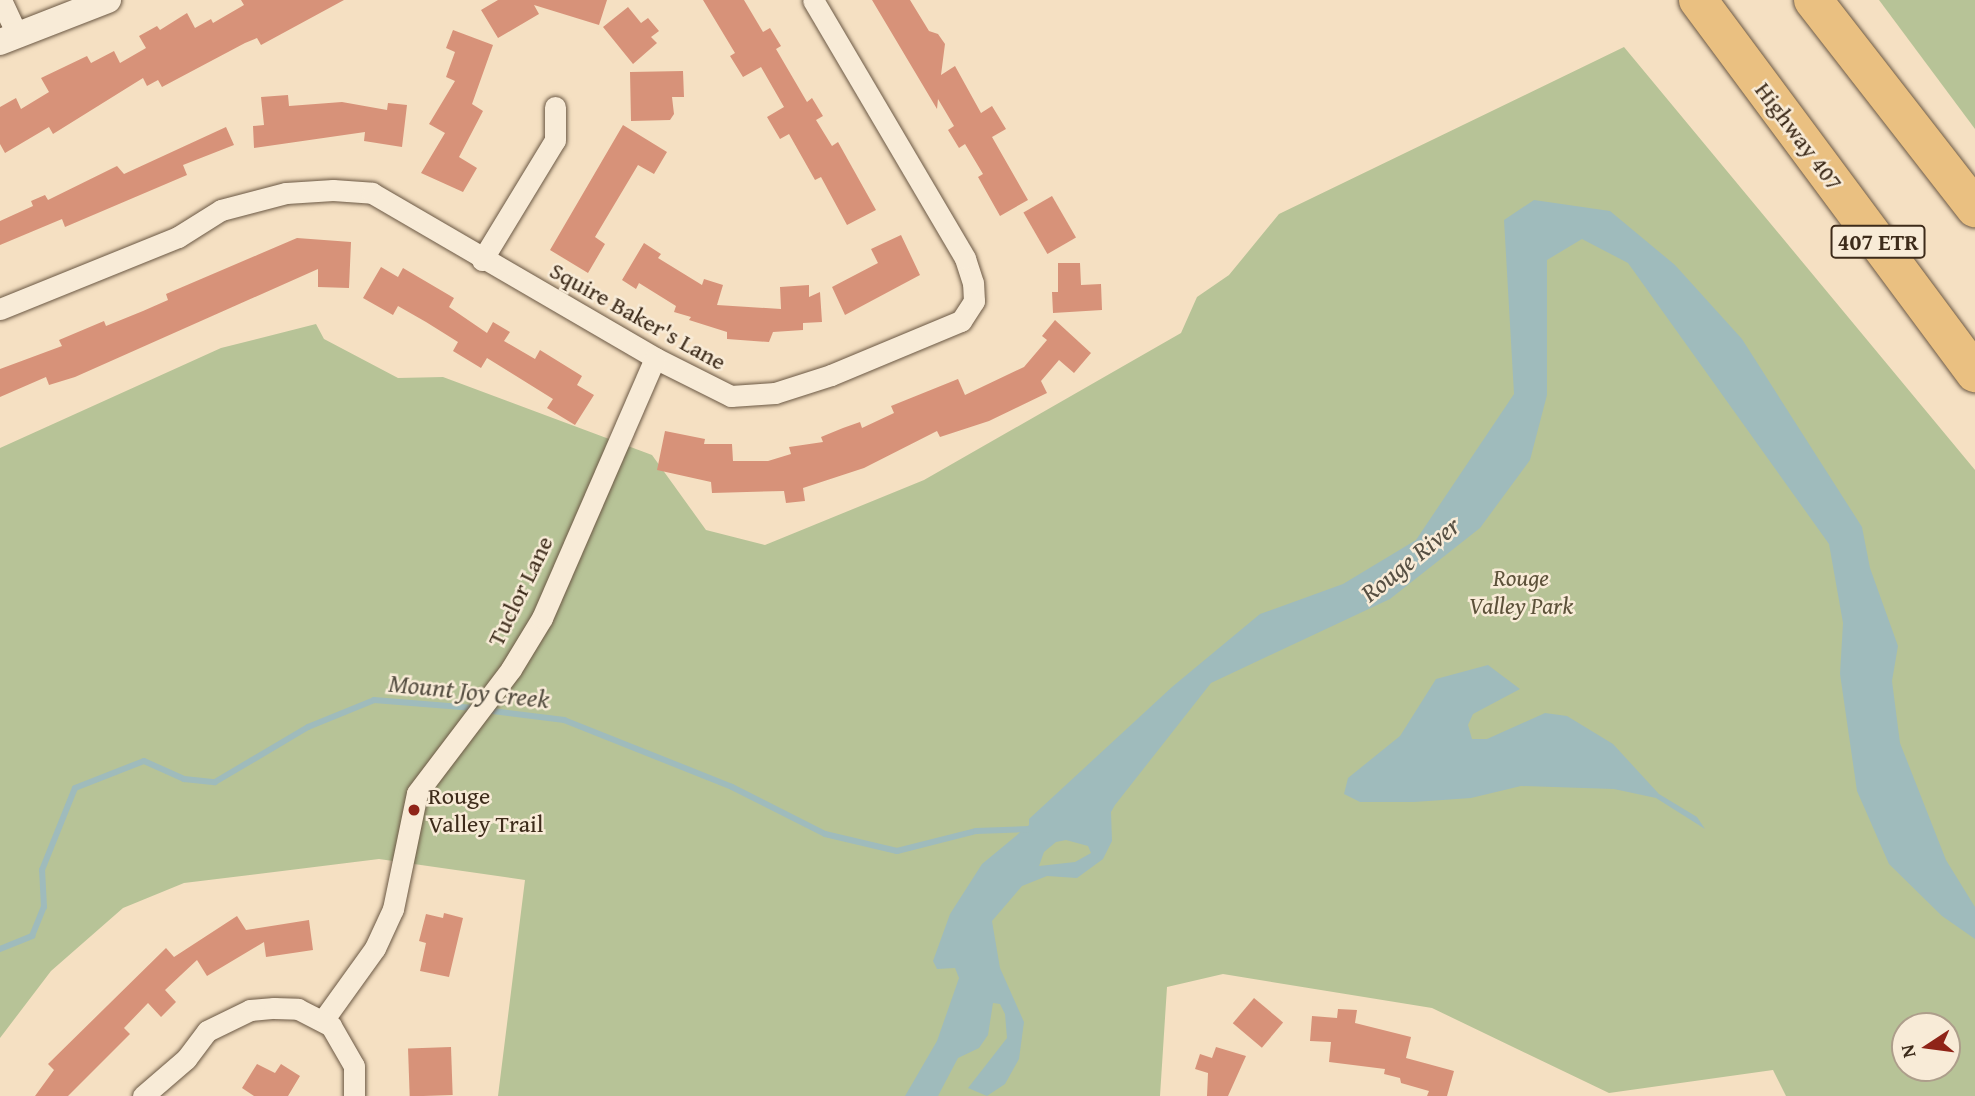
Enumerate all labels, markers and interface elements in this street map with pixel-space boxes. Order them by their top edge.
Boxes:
street label: Highway 407 [1749,76,1849,196]
road number: 407 ETR [1829,222,1927,262]
street label: Squire Baker's Lane [545,256,731,376]
water label: Rouge River [1354,510,1466,608]
street label: Tuclor Lane [481,531,559,651]
park label: Rouge Valley Park [1469,564,1573,620]
water label: Mount Joy Creek [387,667,551,715]
place label: Rouge Valley Trail [428,782,544,838]
marker: Rouge Valley Trail [406,802,422,818]
north arrow [1891,1012,1961,1082]
text: N [1892,1042,1923,1061]

